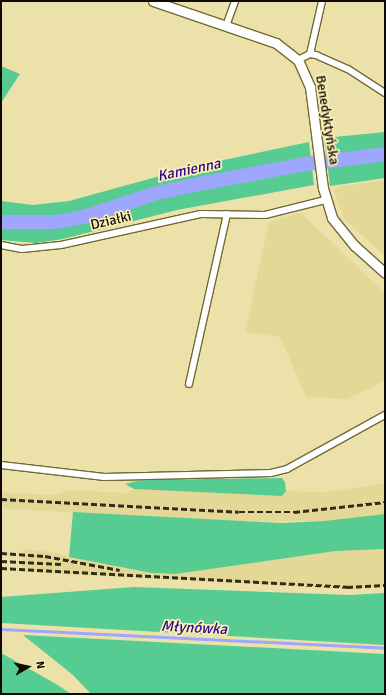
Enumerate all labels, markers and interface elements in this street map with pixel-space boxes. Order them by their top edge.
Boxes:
street label: Benedyktyńska [312,74,342,166]
water label: Kamienna [156,155,222,185]
street label: Działki [89,208,133,234]
water label: Młynówka [160,617,228,639]
north arrow [8,647,48,687]
text: N [33,660,47,670]

